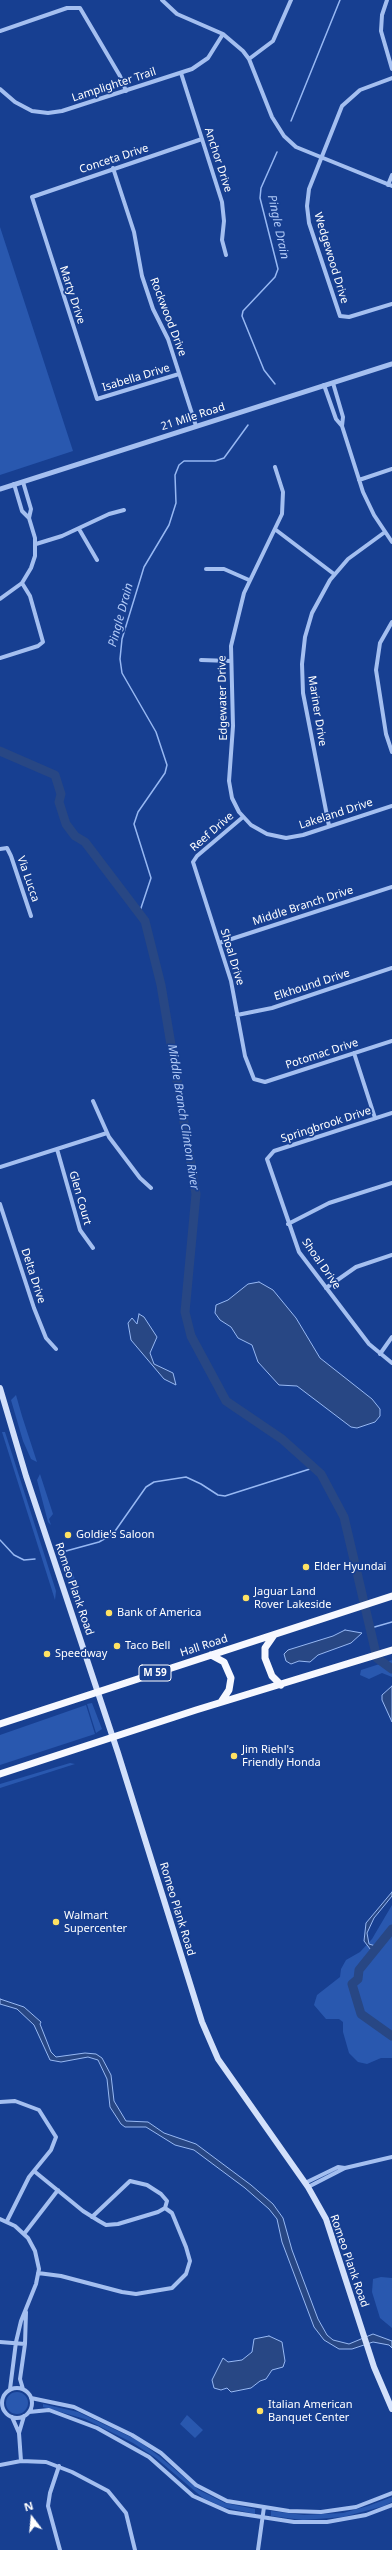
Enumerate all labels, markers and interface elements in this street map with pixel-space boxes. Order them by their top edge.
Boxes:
street label: Lamplighter Trail [70,65,158,105]
street label: Anchor Drive [201,126,235,194]
street label: Conceta Drive [78,142,150,176]
water label: Pingle Drain [264,194,292,260]
street label: Wedgewood Drive [311,211,351,305]
street label: Marty Drive [56,264,88,326]
street label: Rockwood Drive [147,276,189,358]
street label: Isabella Drive [101,361,171,395]
street label: 21 Mile Road [159,400,227,434]
water label: Pingle Drain [106,582,136,648]
street label: Edgewater Drive [216,655,230,741]
street label: Mariner Drive [305,675,329,747]
street label: Lakeland Drive [298,796,374,832]
street label: Reef Drive [188,810,236,854]
street label: Via Lucca [14,854,42,904]
street label: Middle Branch Drive [251,884,355,928]
street label: Shoal Drive [217,927,247,987]
street label: Elkhound Drive [273,967,351,1003]
street label: Potomac Drive [284,1036,360,1072]
water label: Middle Branch Clinton River [164,1043,202,1191]
street label: Springbrook Drive [279,1104,373,1146]
street label: Glen Court [66,1169,94,1227]
street label: Shoal Drive [299,1236,343,1292]
street label: Delta Drive [18,1247,48,1305]
place label: Goldie's Saloon [76,1528,155,1542]
marker: Goldie's Saloon [63,1530,73,1540]
street label: Romeo Plank Road [52,1541,96,1637]
place label: Elder Hyundai [314,1560,386,1574]
marker: Elder Hyundai [301,1562,311,1572]
place label: Jaguar Land Rover Lakeside [254,1585,332,1611]
marker: Jaguar Land Rover Lakeside [241,1593,251,1603]
place label: Bank of America [117,1606,202,1620]
marker: Bank of America [104,1608,114,1618]
street label: Hall Road [179,1632,229,1660]
place label: Taco Bell [125,1639,170,1653]
marker: Taco Bell [112,1641,122,1651]
place label: Speedway [55,1647,107,1661]
marker: Speedway [42,1649,52,1659]
road number: M 59 [139,1665,171,1681]
place label: Jim Riehl's Friendly Honda [242,1743,321,1769]
marker: Jim Riehl's Friendly Honda [229,1751,239,1761]
street label: Romeo Plank Road [156,1861,198,1957]
place label: Walmart Supercenter [64,1909,127,1935]
marker: Walmart Supercenter [51,1917,61,1927]
street label: Romeo Plank Road [327,2213,371,2309]
place label: Italian American Banquet Center [268,2398,353,2424]
marker: Italian American Banquet Center [255,2406,265,2416]
north arrow [12,2498,52,2538]
text: N [22,2498,35,2514]

